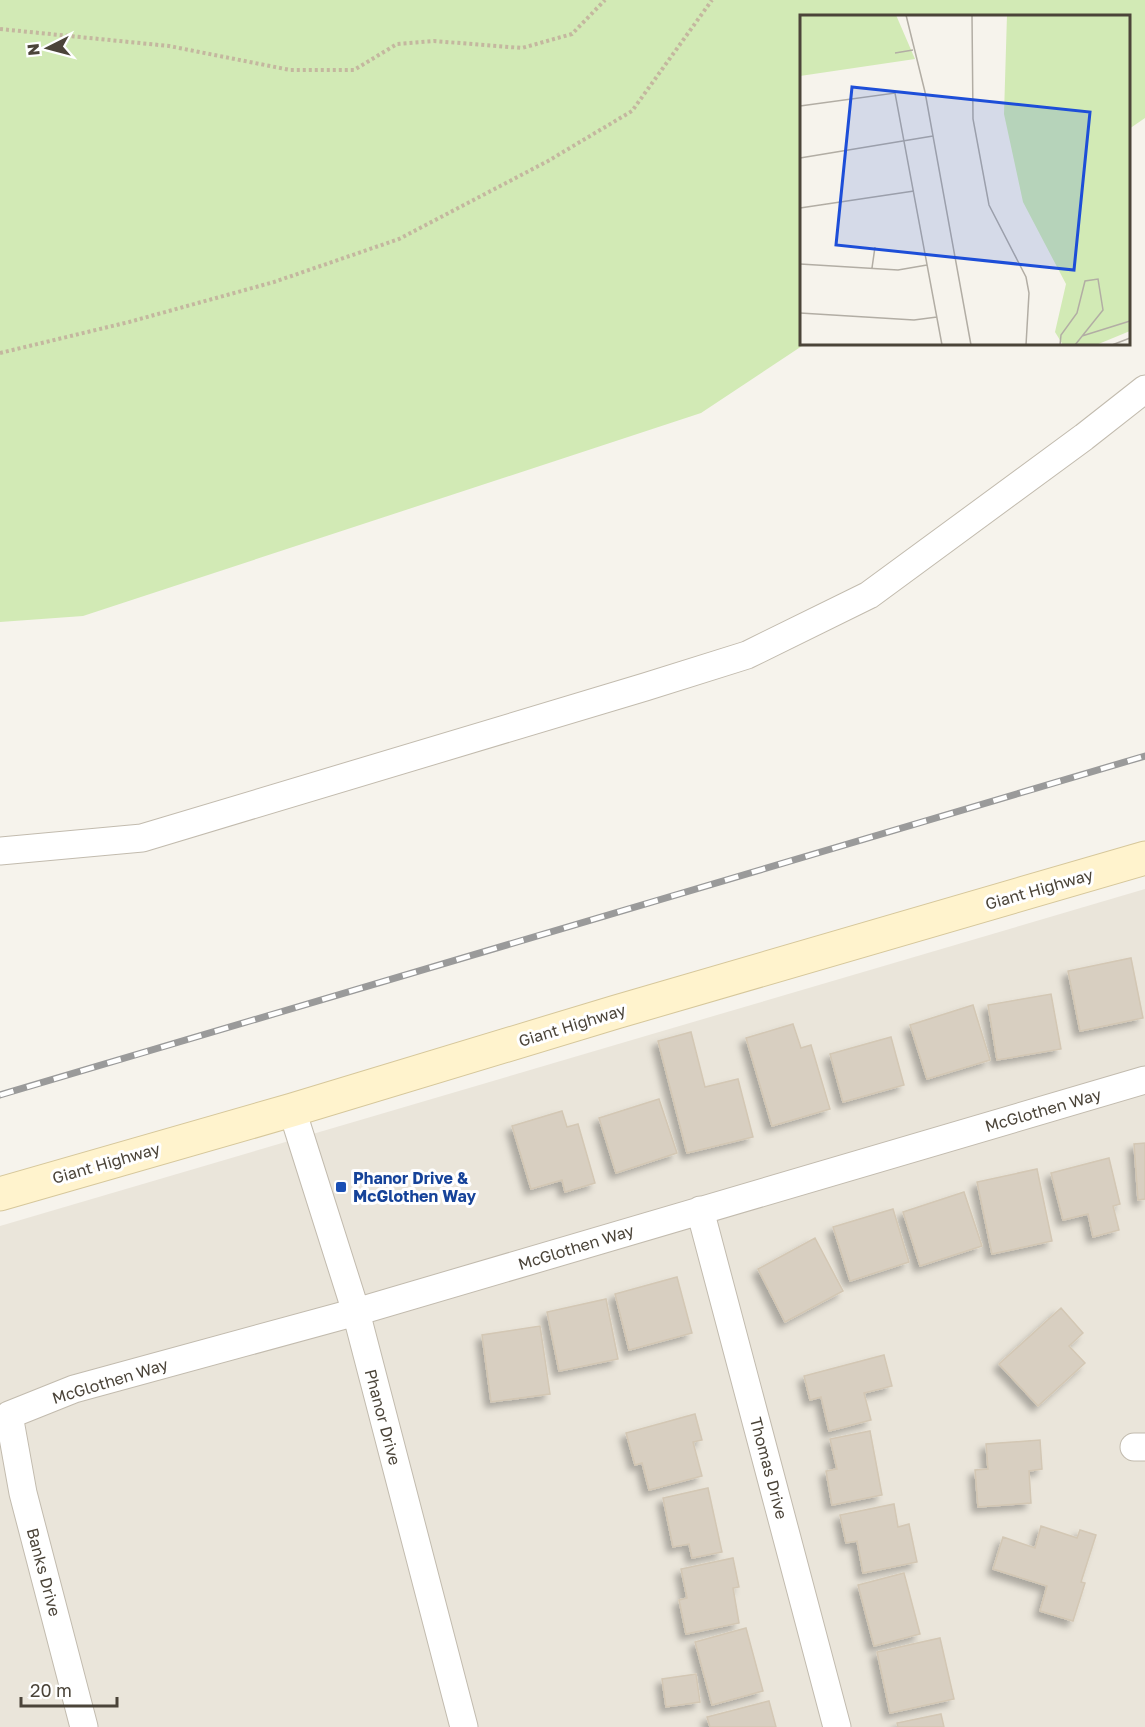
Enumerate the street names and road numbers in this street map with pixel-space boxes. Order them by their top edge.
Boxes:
street label: Giant Highway [983,864,1095,914]
street label: Giant Highway [516,999,628,1051]
street label: McGlothen Way [983,1084,1104,1136]
street label: Giant Highway [50,1138,162,1188]
street label: McGlothen Way [516,1220,636,1274]
street label: McGlothen Way [50,1354,170,1408]
street label: Phanor Drive [361,1367,405,1467]
street label: Thomas Drive [746,1415,792,1521]
street label: Banks Drive [23,1526,65,1618]

